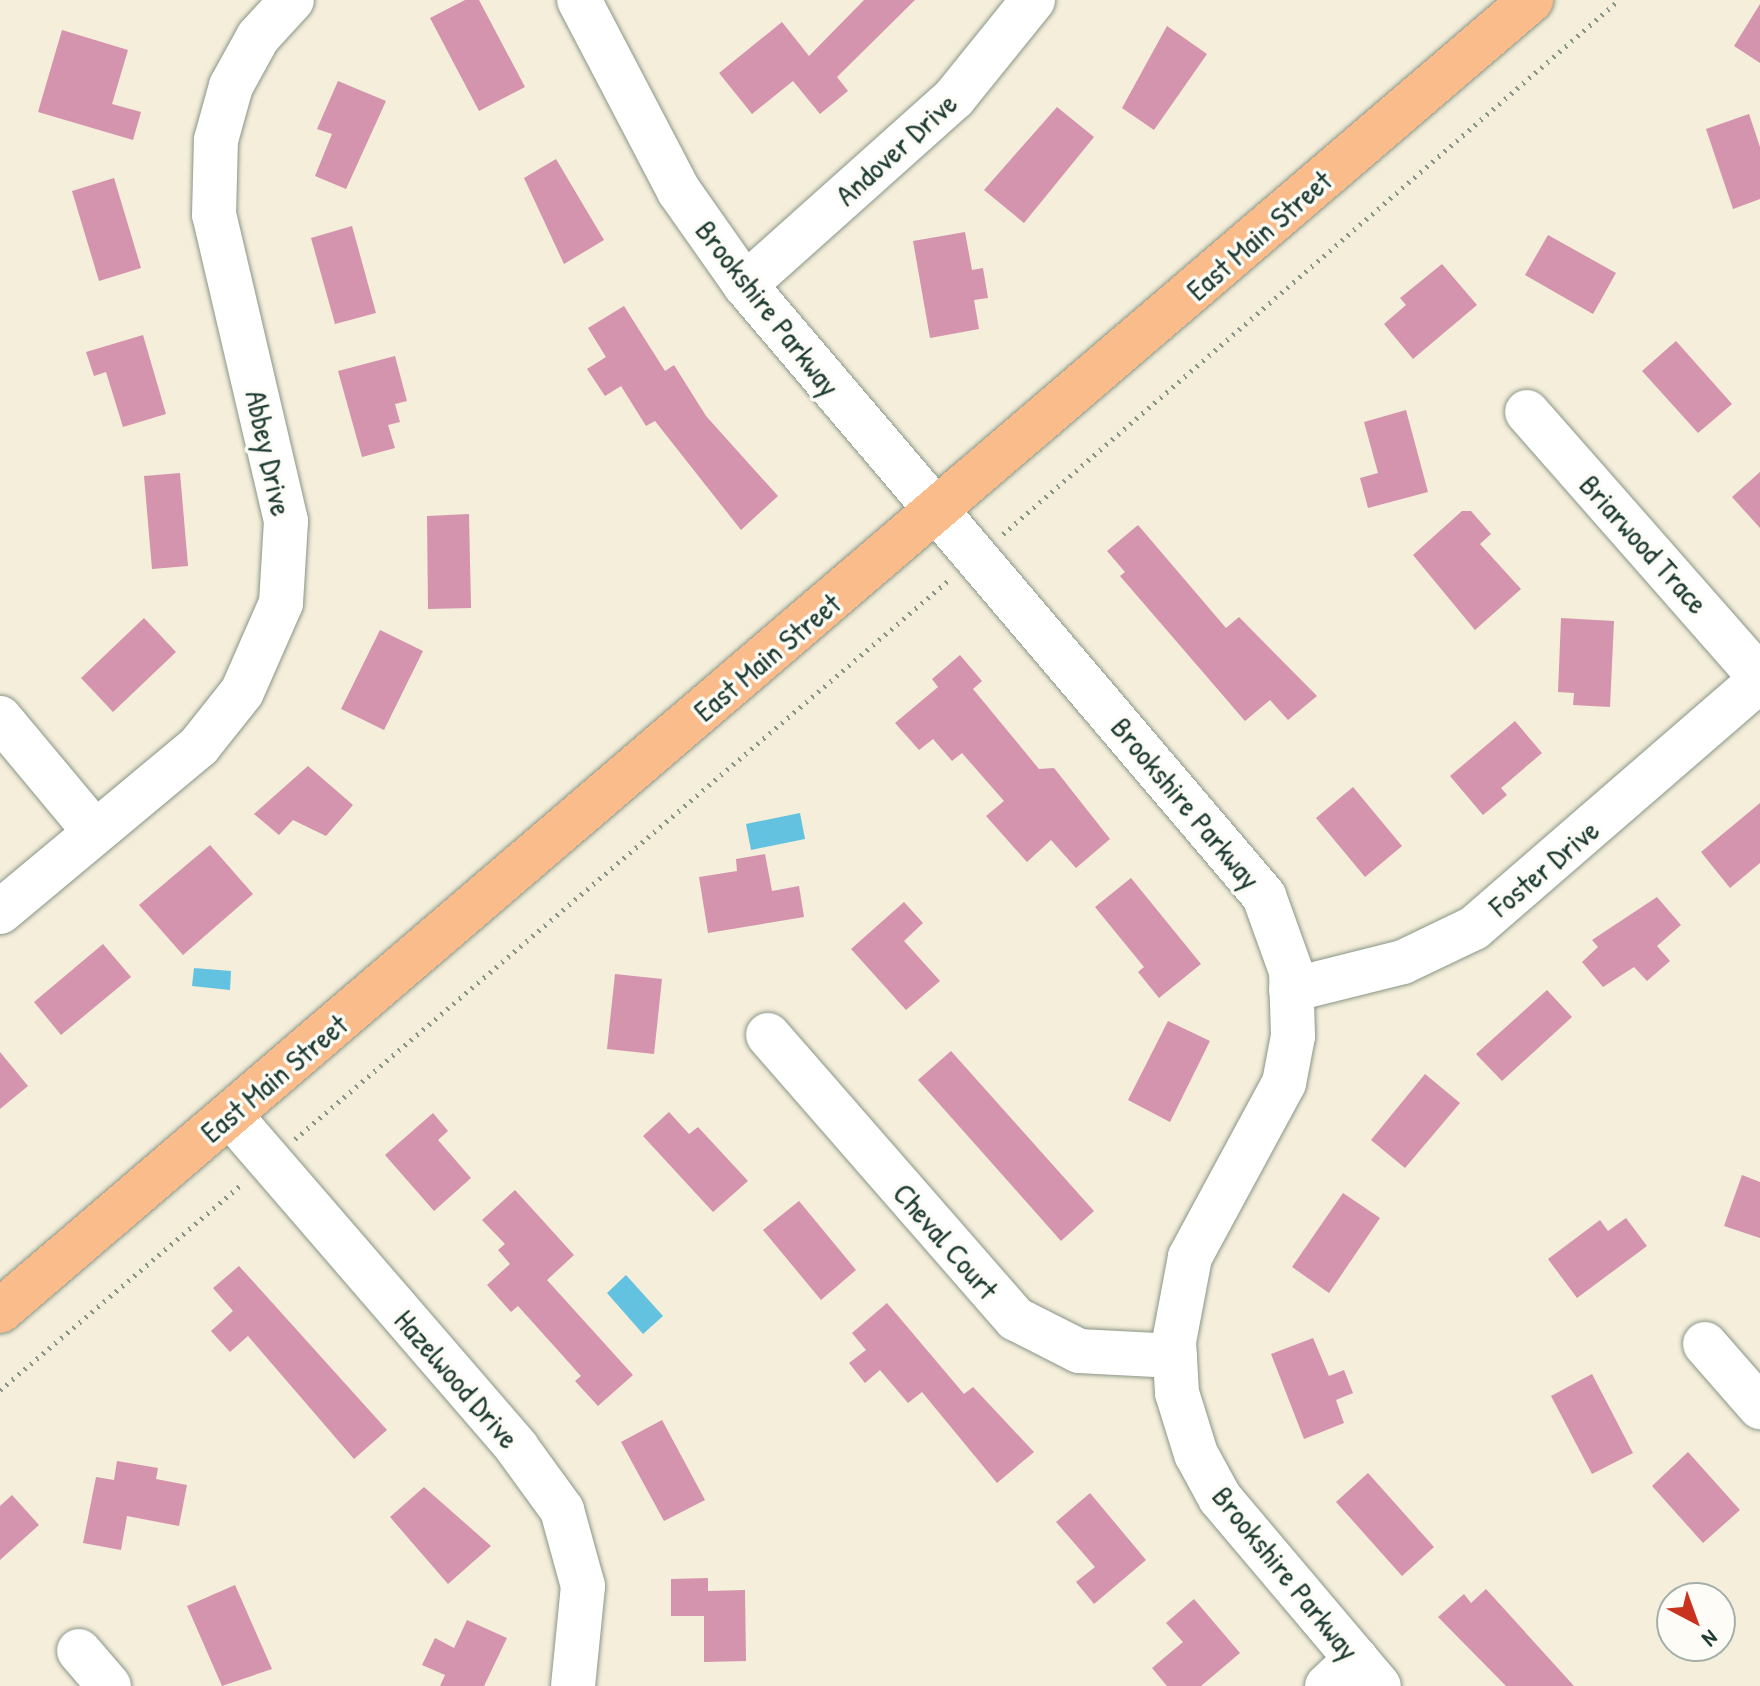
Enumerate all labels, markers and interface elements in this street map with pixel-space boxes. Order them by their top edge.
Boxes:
street label: Andover Drive [828,85,964,213]
street label: East Main Street [1179,162,1339,308]
street label: Brookshire Parkway [688,213,848,403]
street label: Abbey Drive [238,387,300,519]
street label: Briarwood Trace [1572,467,1716,621]
street label: East Main Street [686,585,848,729]
street label: Brookshire Parkway [1104,710,1268,896]
street label: Foster Drive [1482,812,1606,924]
street label: East Main Street [193,1006,355,1150]
street label: Cheval Court [886,1176,1006,1306]
street label: Hazelwood Drive [387,1302,527,1456]
street label: Brookshire Parkway [1205,1479,1367,1667]
north arrow [1656,1582,1736,1662]
text: N [1696,1623,1725,1654]

